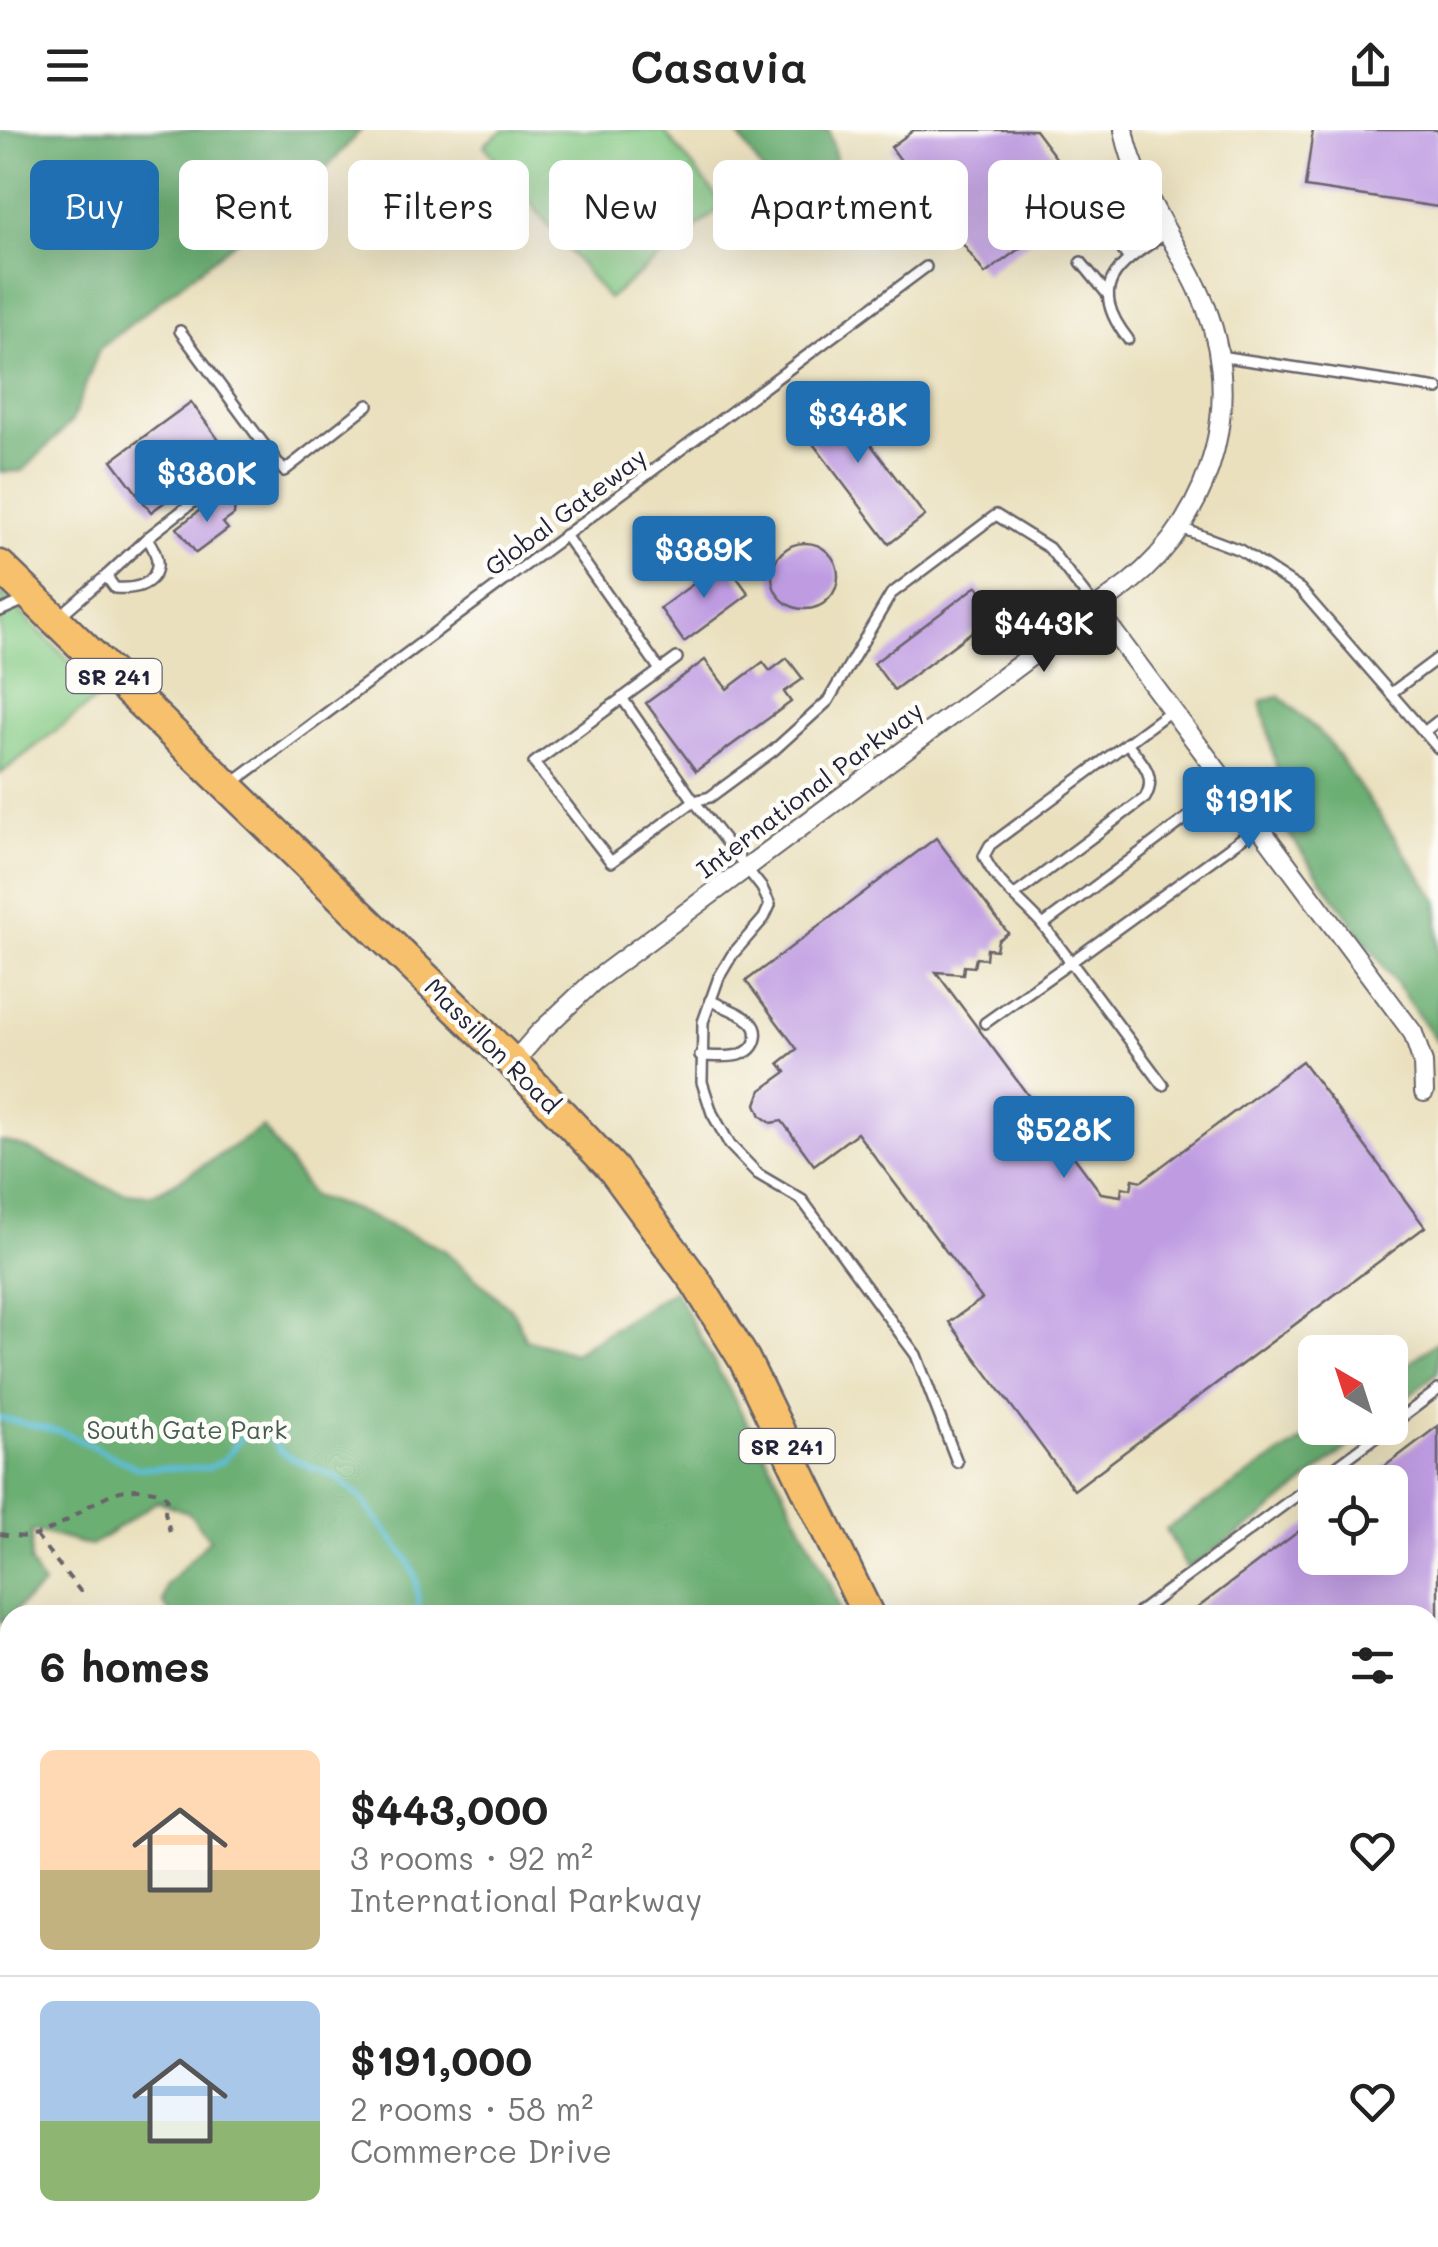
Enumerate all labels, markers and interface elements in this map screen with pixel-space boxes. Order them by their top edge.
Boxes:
text: Casavia [630,36,808,94]
icon: menu [40,38,95,93]
icon: share [1343,38,1398,93]
chip: Buy [30,160,159,250]
chip: Rent [179,160,328,250]
chip: Filters [348,160,529,250]
chip: New [549,160,693,250]
chip: Apartment [713,160,968,250]
chip: House [988,160,1162,250]
pin: $348K [788,381,928,466]
text: $348K [808,392,908,434]
pin: $380K [137,440,277,525]
street label: Global Gateway [478,440,653,583]
text: $380K [157,451,257,493]
pin: $389K [634,516,774,601]
text: $389K [654,527,754,569]
pin: $443K [974,590,1114,675]
text: $443K [994,601,1094,643]
road number: SR 241 [66,659,162,693]
street label: International Parkway [690,693,929,885]
pin: $191K [1179,767,1319,852]
text: $191K [1205,778,1293,820]
street label: Massillon Road [418,970,568,1120]
pin: $528K [994,1096,1134,1181]
text: $528K [1015,1107,1113,1149]
north arrow [1298,1335,1408,1445]
map controls [1298,1335,1408,1575]
park label: South Gate Park [87,1413,287,1445]
road number: SR 241 [740,1429,834,1463]
button: locate [1298,1465,1408,1575]
text: 6 homes [40,1638,210,1693]
icon: filters [1345,1638,1400,1693]
text: $443,000 [350,1781,548,1836]
icon: home [120,1790,240,1910]
icon: heart [1345,1823,1400,1878]
text: 3 rooms · 92 m² [350,1836,593,1878]
text: International Parkway [350,1878,702,1920]
text: $191,000 [350,2032,532,2087]
icon: home [120,2041,240,2161]
icon: heart [1345,2074,1400,2129]
text: 2 rooms · 58 m² [350,2087,593,2129]
text: Commerce Drive [350,2129,612,2171]

